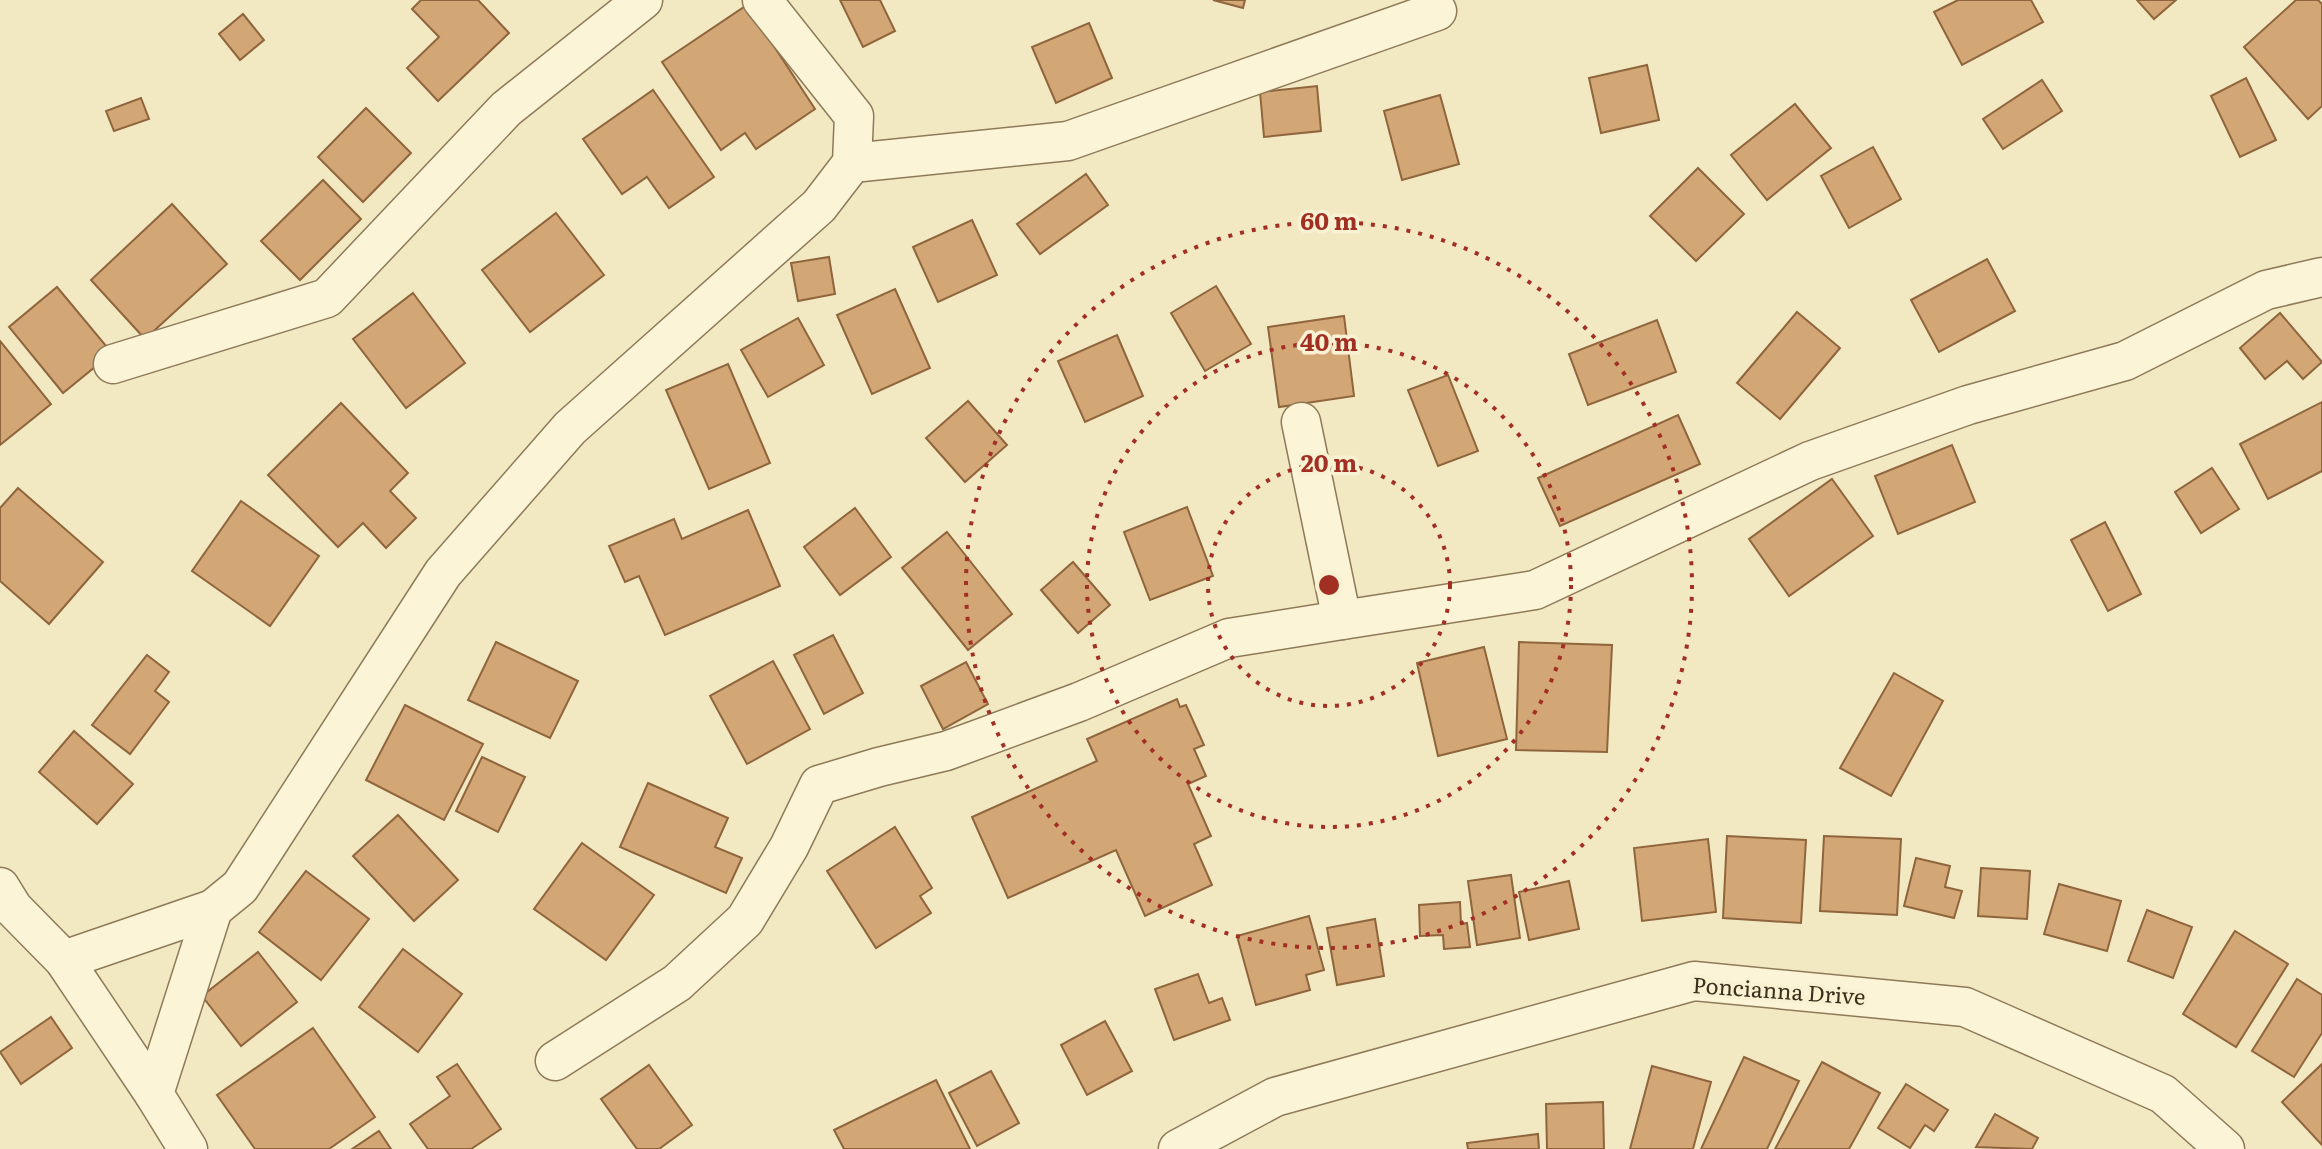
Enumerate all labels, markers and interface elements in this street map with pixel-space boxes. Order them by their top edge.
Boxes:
text: 60 m [1300,202,1358,237]
text: 40 m [1300,323,1358,358]
text: 20 m [1301,444,1357,479]
centre of rings [1315,571,1343,599]
street label: Poncianna Drive [1692,967,1867,1012]

